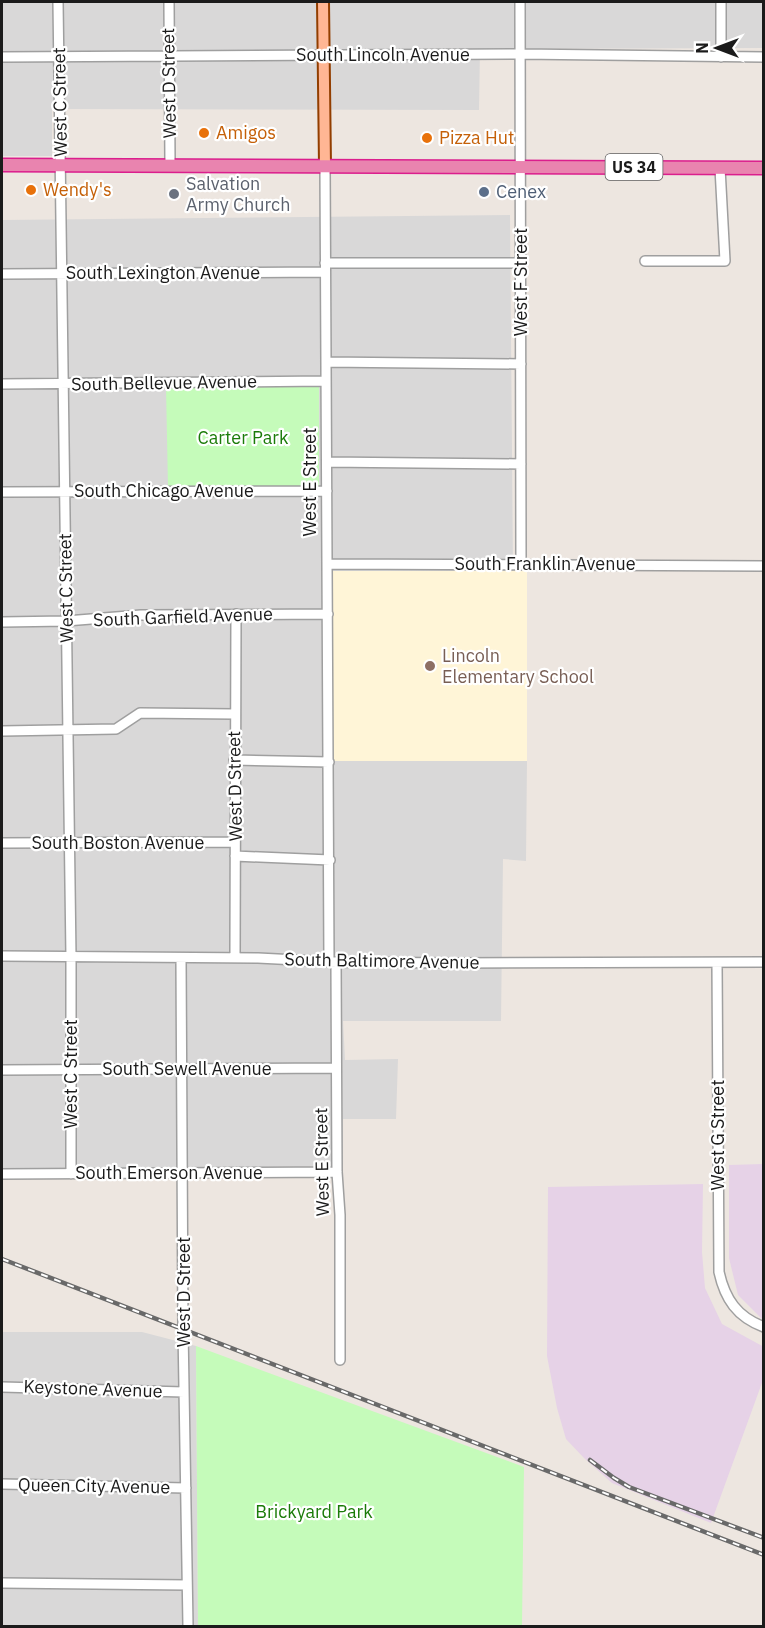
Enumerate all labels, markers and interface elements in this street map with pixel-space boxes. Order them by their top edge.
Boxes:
north arrow [687,18,747,78]
street label: West D Street [156,28,181,138]
text: N [692,42,712,54]
street label: South Lincoln Avenue [296,43,470,66]
street label: West C Street [47,47,72,157]
place label: Amigos [216,121,276,144]
marker: Amigos [197,126,211,140]
place label: Pizza Hut [439,126,514,149]
marker: Pizza Hut [420,131,434,145]
road number: US 34 [606,154,662,180]
place label: Salvation Army Church [186,172,290,216]
place label: Wendy's [43,178,112,201]
place label: Cenex [496,180,546,203]
marker: Wendy's [24,183,38,197]
marker: Cenex [477,185,491,199]
marker: Salvation Army Church [167,187,181,201]
street label: West F Street [509,228,532,336]
street label: South Lexington Avenue [66,261,260,284]
street label: South Bellevue Avenue [71,369,257,396]
park label: Carter Park [198,426,289,449]
street label: West E Street [298,428,321,536]
street label: South Chicago Avenue [74,479,254,502]
street label: West C Street [53,533,78,643]
street label: South Franklin Avenue [454,552,636,575]
street label: South Garfield Avenue [93,602,274,631]
place label: Lincoln Elementary School [442,644,594,688]
marker: Lincoln Elementary School [423,659,437,673]
street label: West D Street [222,731,247,841]
street label: South Boston Avenue [32,831,205,854]
street label: South Baltimore Avenue [284,947,480,974]
street label: West C Street [59,1019,82,1129]
street label: South Sewell Avenue [102,1057,272,1080]
street label: West G Street [706,1080,729,1191]
street label: West E Street [309,1107,334,1217]
street label: South Emerson Avenue [75,1161,263,1184]
street label: West D Street [172,1237,195,1347]
street label: Keystone Avenue [23,1375,163,1402]
street label: Queen City Avenue [18,1473,171,1498]
park label: Brickyard Park [255,1500,373,1523]

